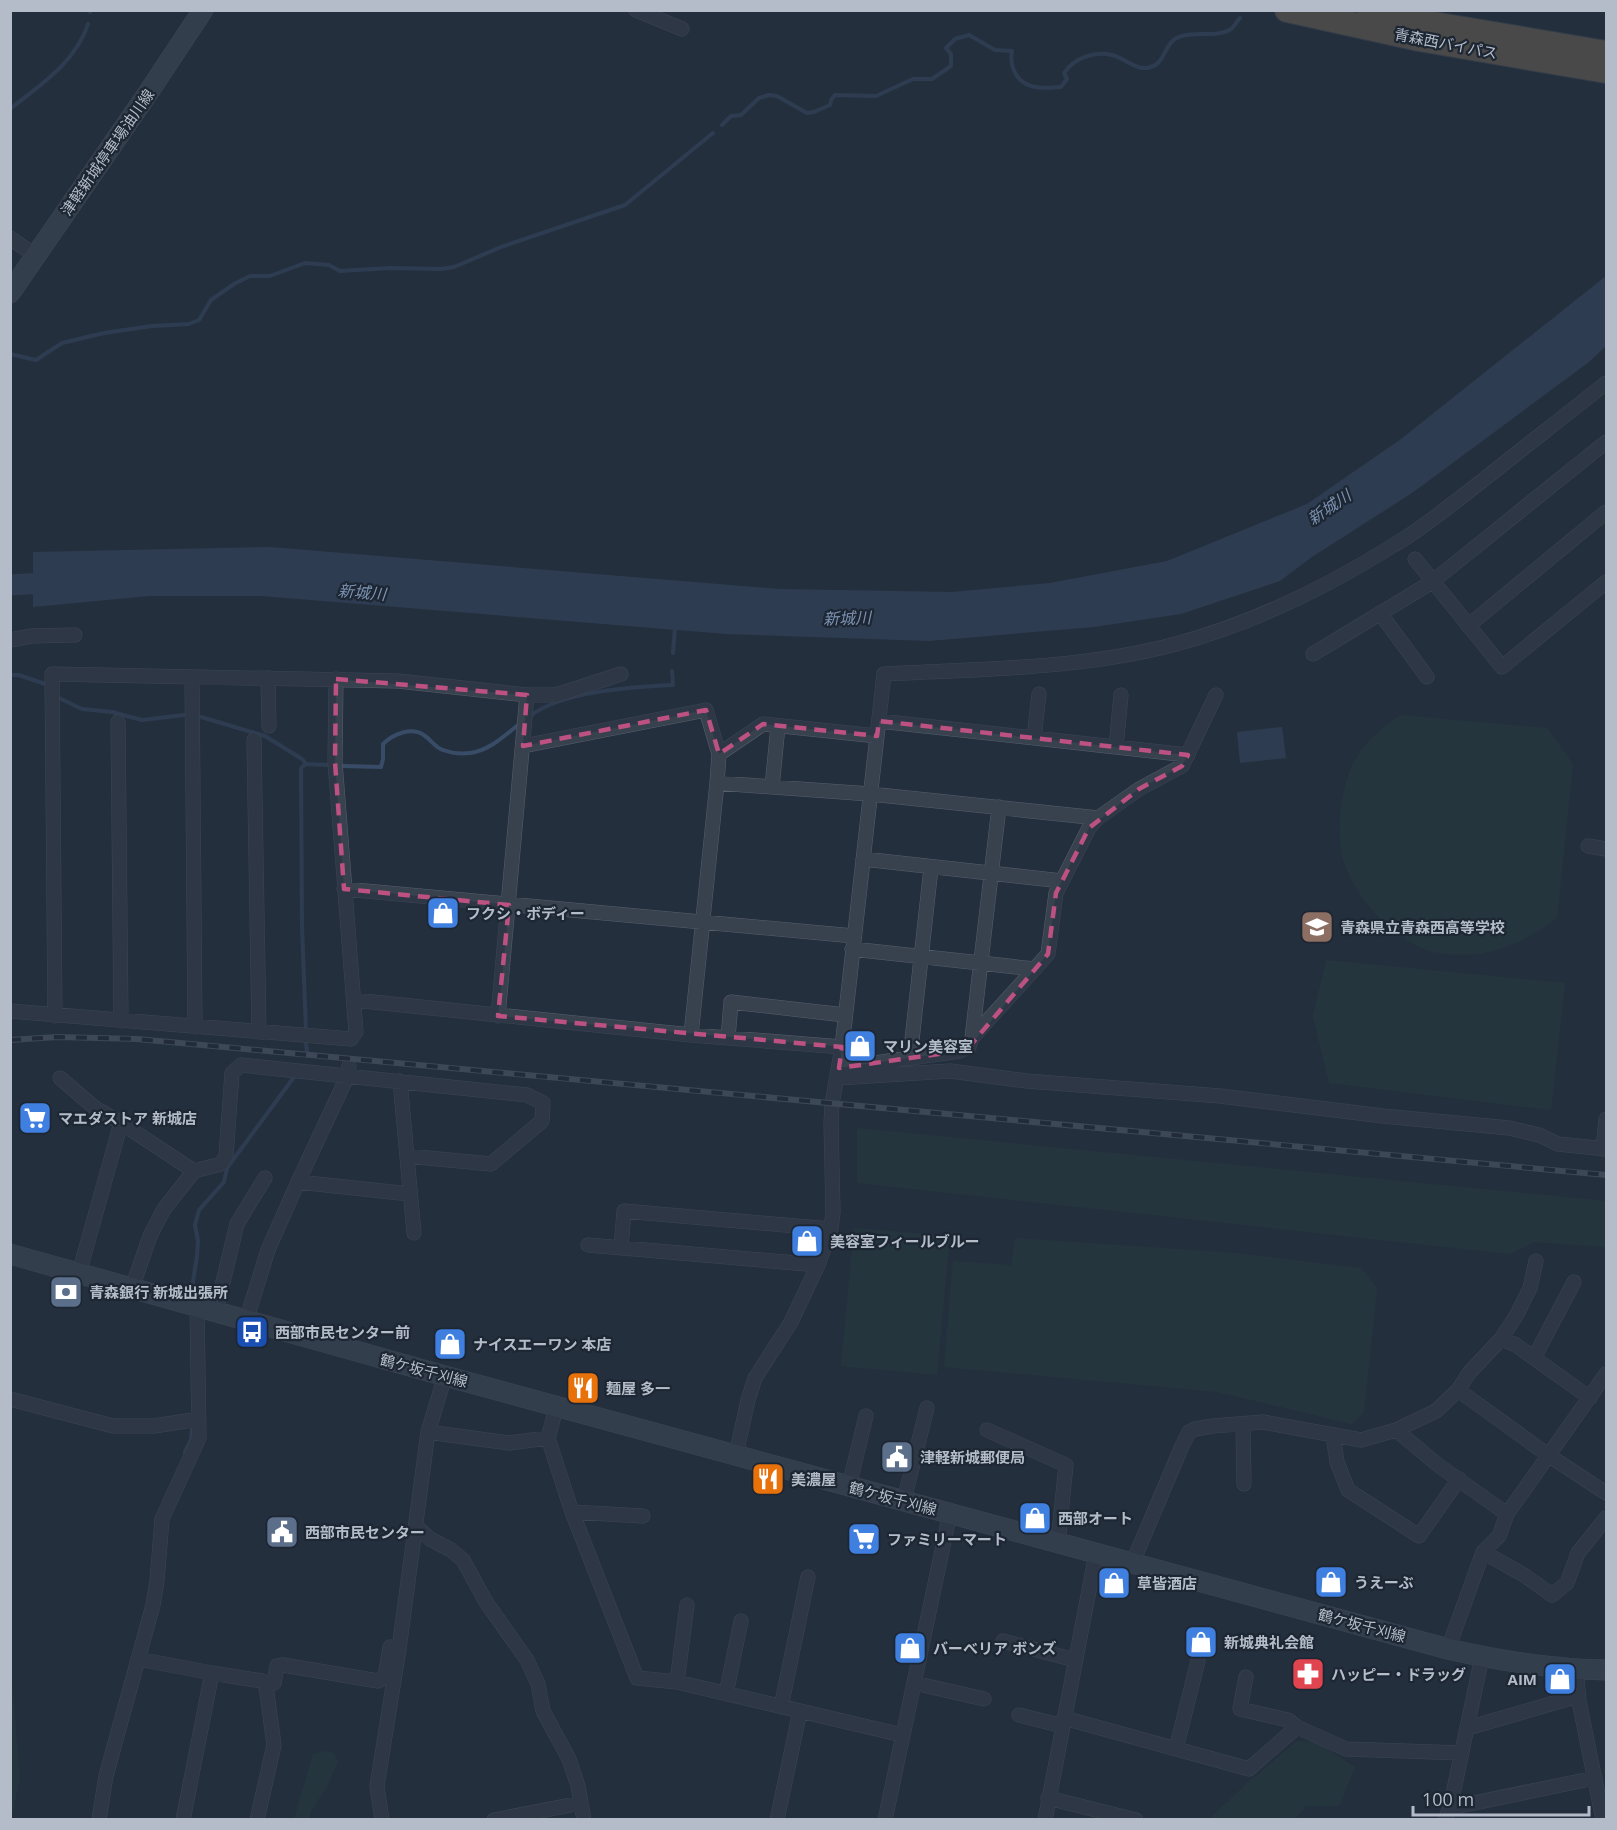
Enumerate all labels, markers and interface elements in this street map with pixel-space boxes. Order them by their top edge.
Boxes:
street label: 青森西バイパス [1393,23,1499,63]
street label: 津軽新城停車場油川線 [56,85,158,219]
water label: 新城川 [1303,483,1357,530]
water label: 新城川 [337,579,389,605]
water label: 新城川 [823,606,873,630]
shop icon: フクシ・ボディー [425,895,461,931]
place label: フクシ・ボディー [466,903,585,923]
school or university icon: 青森県立青森西高等学校 [1299,909,1335,945]
place label: 青森県立青森西高等学校 [1340,917,1505,937]
shop icon: マリン美容室 [842,1028,878,1064]
place label: マリン美容室 [883,1036,973,1056]
supermarket icon: マエダストア 新城店 [17,1100,53,1136]
place label: マエダストア 新城店 [58,1108,197,1128]
shop icon: 美容室フィールブルー [789,1223,825,1259]
place label: 美容室フィールブルー [830,1231,980,1251]
bank icon: 青森銀行 新城出張所 [48,1274,84,1310]
place label: 青森銀行 新城出張所 [89,1282,228,1302]
bus stop icon: 西部市民センター前 [234,1314,270,1350]
place label: 西部市民センター前 [275,1322,410,1342]
shop icon: ナイスエーワン 本店 [432,1326,468,1362]
place label: ナイスエーワン 本店 [473,1334,611,1354]
street label: 鶴ケ坂千刈線 [378,1349,470,1391]
restaurant icon: 麺屋 多一 [565,1370,601,1406]
place label: 麺屋 多一 [606,1378,670,1398]
public building icon: 津軽新城郵便局 [879,1439,915,1475]
place label: 津軽新城郵便局 [920,1447,1025,1467]
restaurant icon: 美濃屋 [750,1461,786,1497]
place label: 美濃屋 [791,1469,836,1489]
street label: 鶴ケ坂千刈線 [847,1477,939,1519]
shop icon: 西部オート [1017,1500,1053,1536]
place label: 西部オート [1058,1508,1133,1528]
public building icon: 西部市民センター [264,1514,300,1550]
supermarket icon: ファミリーマート [846,1521,882,1557]
place label: 西部市民センター [305,1522,425,1542]
place label: ファミリーマート [887,1529,1007,1549]
shop icon: うえーぶ [1313,1564,1349,1600]
shop icon: 草皆酒店 [1096,1565,1132,1601]
place label: うえーぶ [1354,1572,1413,1592]
place label: 草皆酒店 [1137,1573,1197,1593]
street label: 鶴ケ坂千刈線 [1316,1604,1408,1646]
shop icon: 新城典礼会館 [1183,1624,1219,1660]
shop icon: バーべリア ボンズ [892,1630,928,1666]
place label: 新城典礼会館 [1224,1632,1314,1652]
place label: バーべリア ボンズ [933,1638,1057,1658]
pharmacy icon: ハッピー・ドラッグ [1290,1656,1326,1692]
shop icon: AIM [1542,1661,1578,1697]
place label: ハッピー・ドラッグ [1331,1664,1466,1684]
place label: AIM [1508,1669,1537,1689]
scale bar [1413,1779,1588,1817]
text: 100 m [1422,1787,1474,1811]

